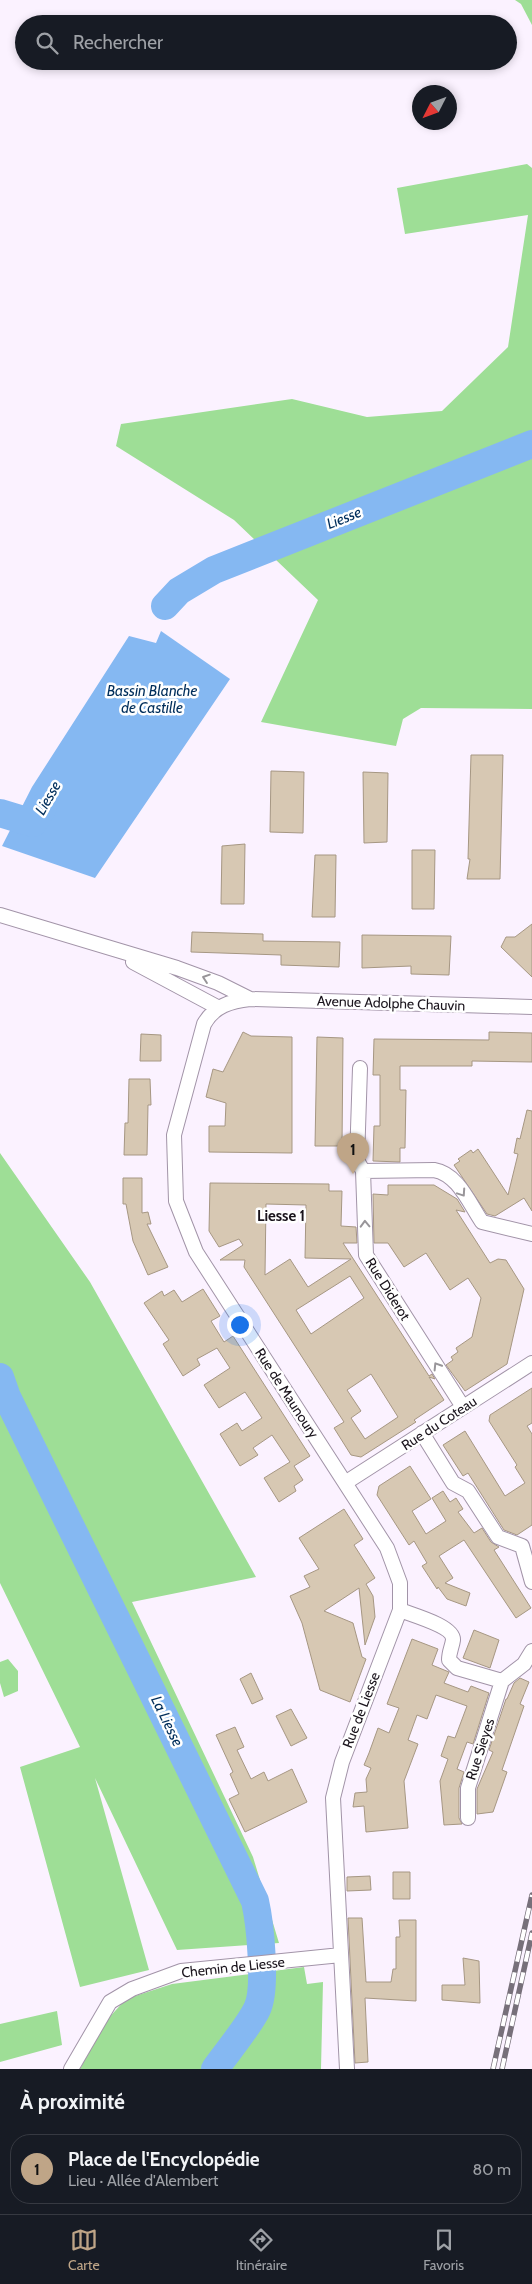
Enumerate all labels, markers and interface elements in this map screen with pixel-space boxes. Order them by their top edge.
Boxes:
search box [15,15,517,70]
icon: search [33,29,61,57]
text: Rechercher [73,31,163,54]
north arrow [412,85,457,130]
water label: Liesse [324,503,364,533]
water label: Bassin Blanche de Castille [107,682,197,717]
water label: Liesse [31,778,65,818]
one-way arrow [202,974,211,984]
street label: Avenue Adolphe Chauvin [317,991,466,1015]
pin: 1 [337,1133,369,1174]
one-way arrow [456,1188,466,1197]
district label: Liesse 1 [257,1207,305,1225]
one-way arrow [360,1220,370,1228]
street label: Rue Diderot [362,1254,414,1324]
your location [227,1312,253,1338]
street label: Rue de Maunoury [251,1345,323,1441]
one-way arrow [433,1363,443,1372]
street label: Rue du Coteau [398,1392,480,1454]
street label: Rue de Liesse [338,1669,384,1751]
water label: La Liesse [147,1693,187,1749]
street label: Rue Sieyes [462,1716,499,1782]
street label: Chemin de Liesse [181,1953,285,1981]
text: À proximité [20,2089,125,2114]
text: Place de l'Encyclopédie [68,2148,260,2171]
text: 1 [34,2160,40,2179]
text: 80 m [473,2160,511,2179]
text: Lieu · Allée d'Alembert [68,2171,218,2190]
tab: Carte [68,2226,100,2274]
tab: Itinéraire [236,2226,287,2274]
tab: Favoris [423,2226,464,2274]

